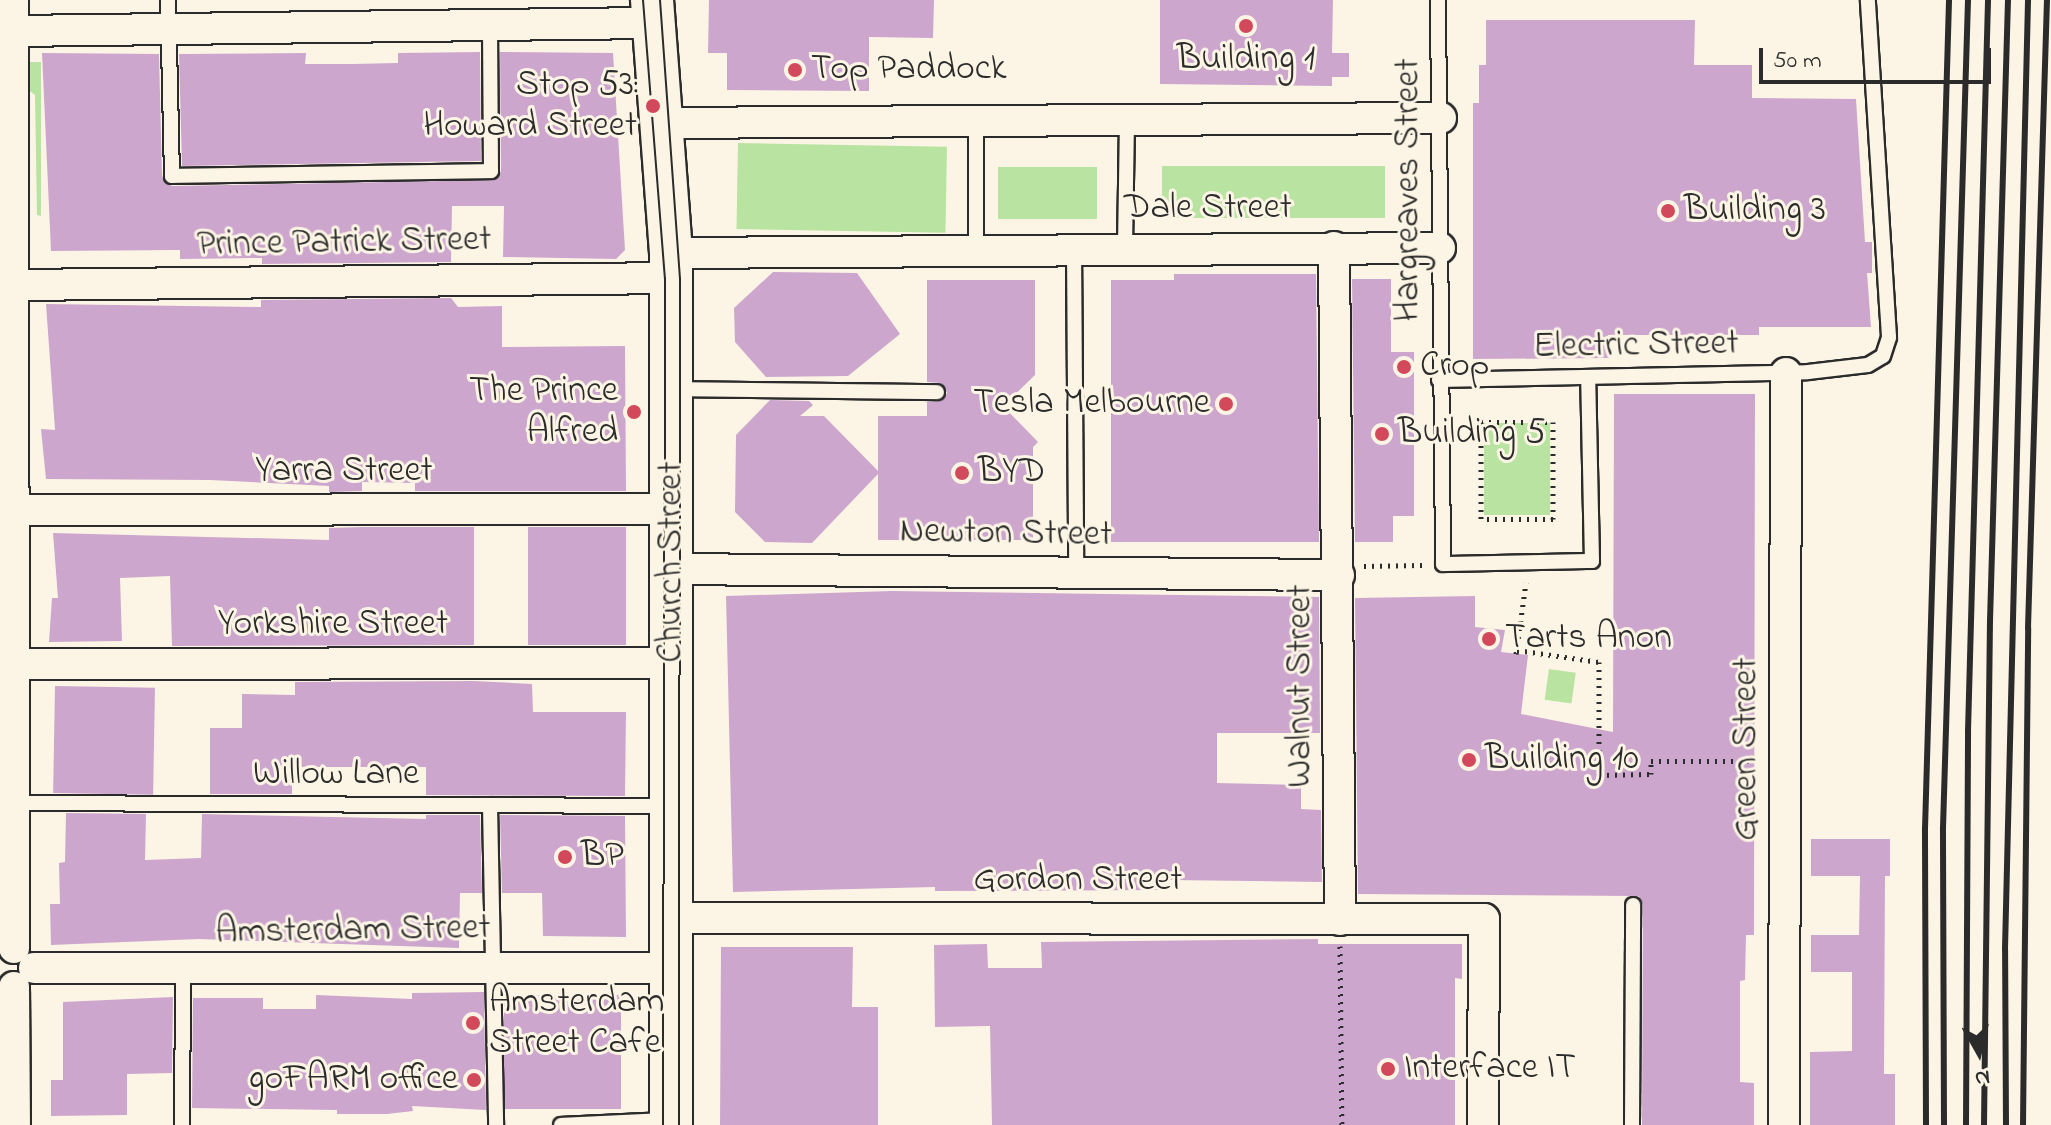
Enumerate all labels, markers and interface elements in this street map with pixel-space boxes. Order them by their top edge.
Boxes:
marker: Building 1 [1237,17,1255,35]
scale bar [1763,32,1995,82]
place label: Building 1 [1177,38,1315,82]
text: 50 m [1773,44,1822,79]
place label: Top Paddock [811,48,1007,92]
street label: Hargreaves Street [1387,58,1431,322]
marker: Top Paddock [786,61,804,79]
place label: Stop 53: Howard Street [423,63,637,148]
marker: Stop 53: Howard Street [644,97,662,115]
street label: Dale Street [1124,187,1292,231]
place label: Building 3 [1684,189,1826,233]
marker: Building 3 [1659,202,1677,220]
street label: Prince Patrick Street [196,219,492,267]
street label: Electric Street [1533,323,1739,369]
place label: Crop [1420,345,1489,389]
marker: Crop [1395,358,1413,376]
place label: The Prince Alfred [469,369,618,454]
place label: Tesla Melbourne [973,382,1210,426]
marker: Tesla Melbourne [1217,395,1235,413]
marker: The Prince Alfred [625,403,643,421]
place label: Building 5 [1398,412,1545,456]
marker: Building 5 [1373,425,1391,443]
street label: Yarra Street [255,450,433,494]
place label: BYD [978,451,1045,495]
street label: Church Street [650,461,694,663]
marker: BYD [953,464,971,482]
street label: Newton Street [899,511,1113,557]
street label: Walnut Street [1279,584,1323,788]
street label: Yorkshire Street [218,603,448,647]
place label: Tarts Anon [1505,617,1672,661]
marker: Tarts Anon [1480,630,1498,648]
street label: Green Street [1725,657,1769,841]
place label: Building 10 [1485,738,1639,782]
marker: Building 10 [1460,751,1478,769]
street label: Willow Lane [253,753,419,797]
place label: BP [581,835,624,879]
marker: BP [556,848,574,866]
street label: Gordon Street [974,859,1182,903]
street label: Amsterdam Street [215,907,491,955]
place label: Amsterdam Street Cafe [489,980,664,1065]
north arrow [1939,1013,2019,1093]
marker: Amsterdam Street Cafe [464,1014,482,1032]
place label: Interface IT [1404,1047,1576,1091]
place label: goFARM office [248,1058,458,1102]
marker: Interface IT [1379,1060,1397,1078]
text: N [1973,1060,1992,1094]
marker: goFARM office [465,1071,483,1089]

